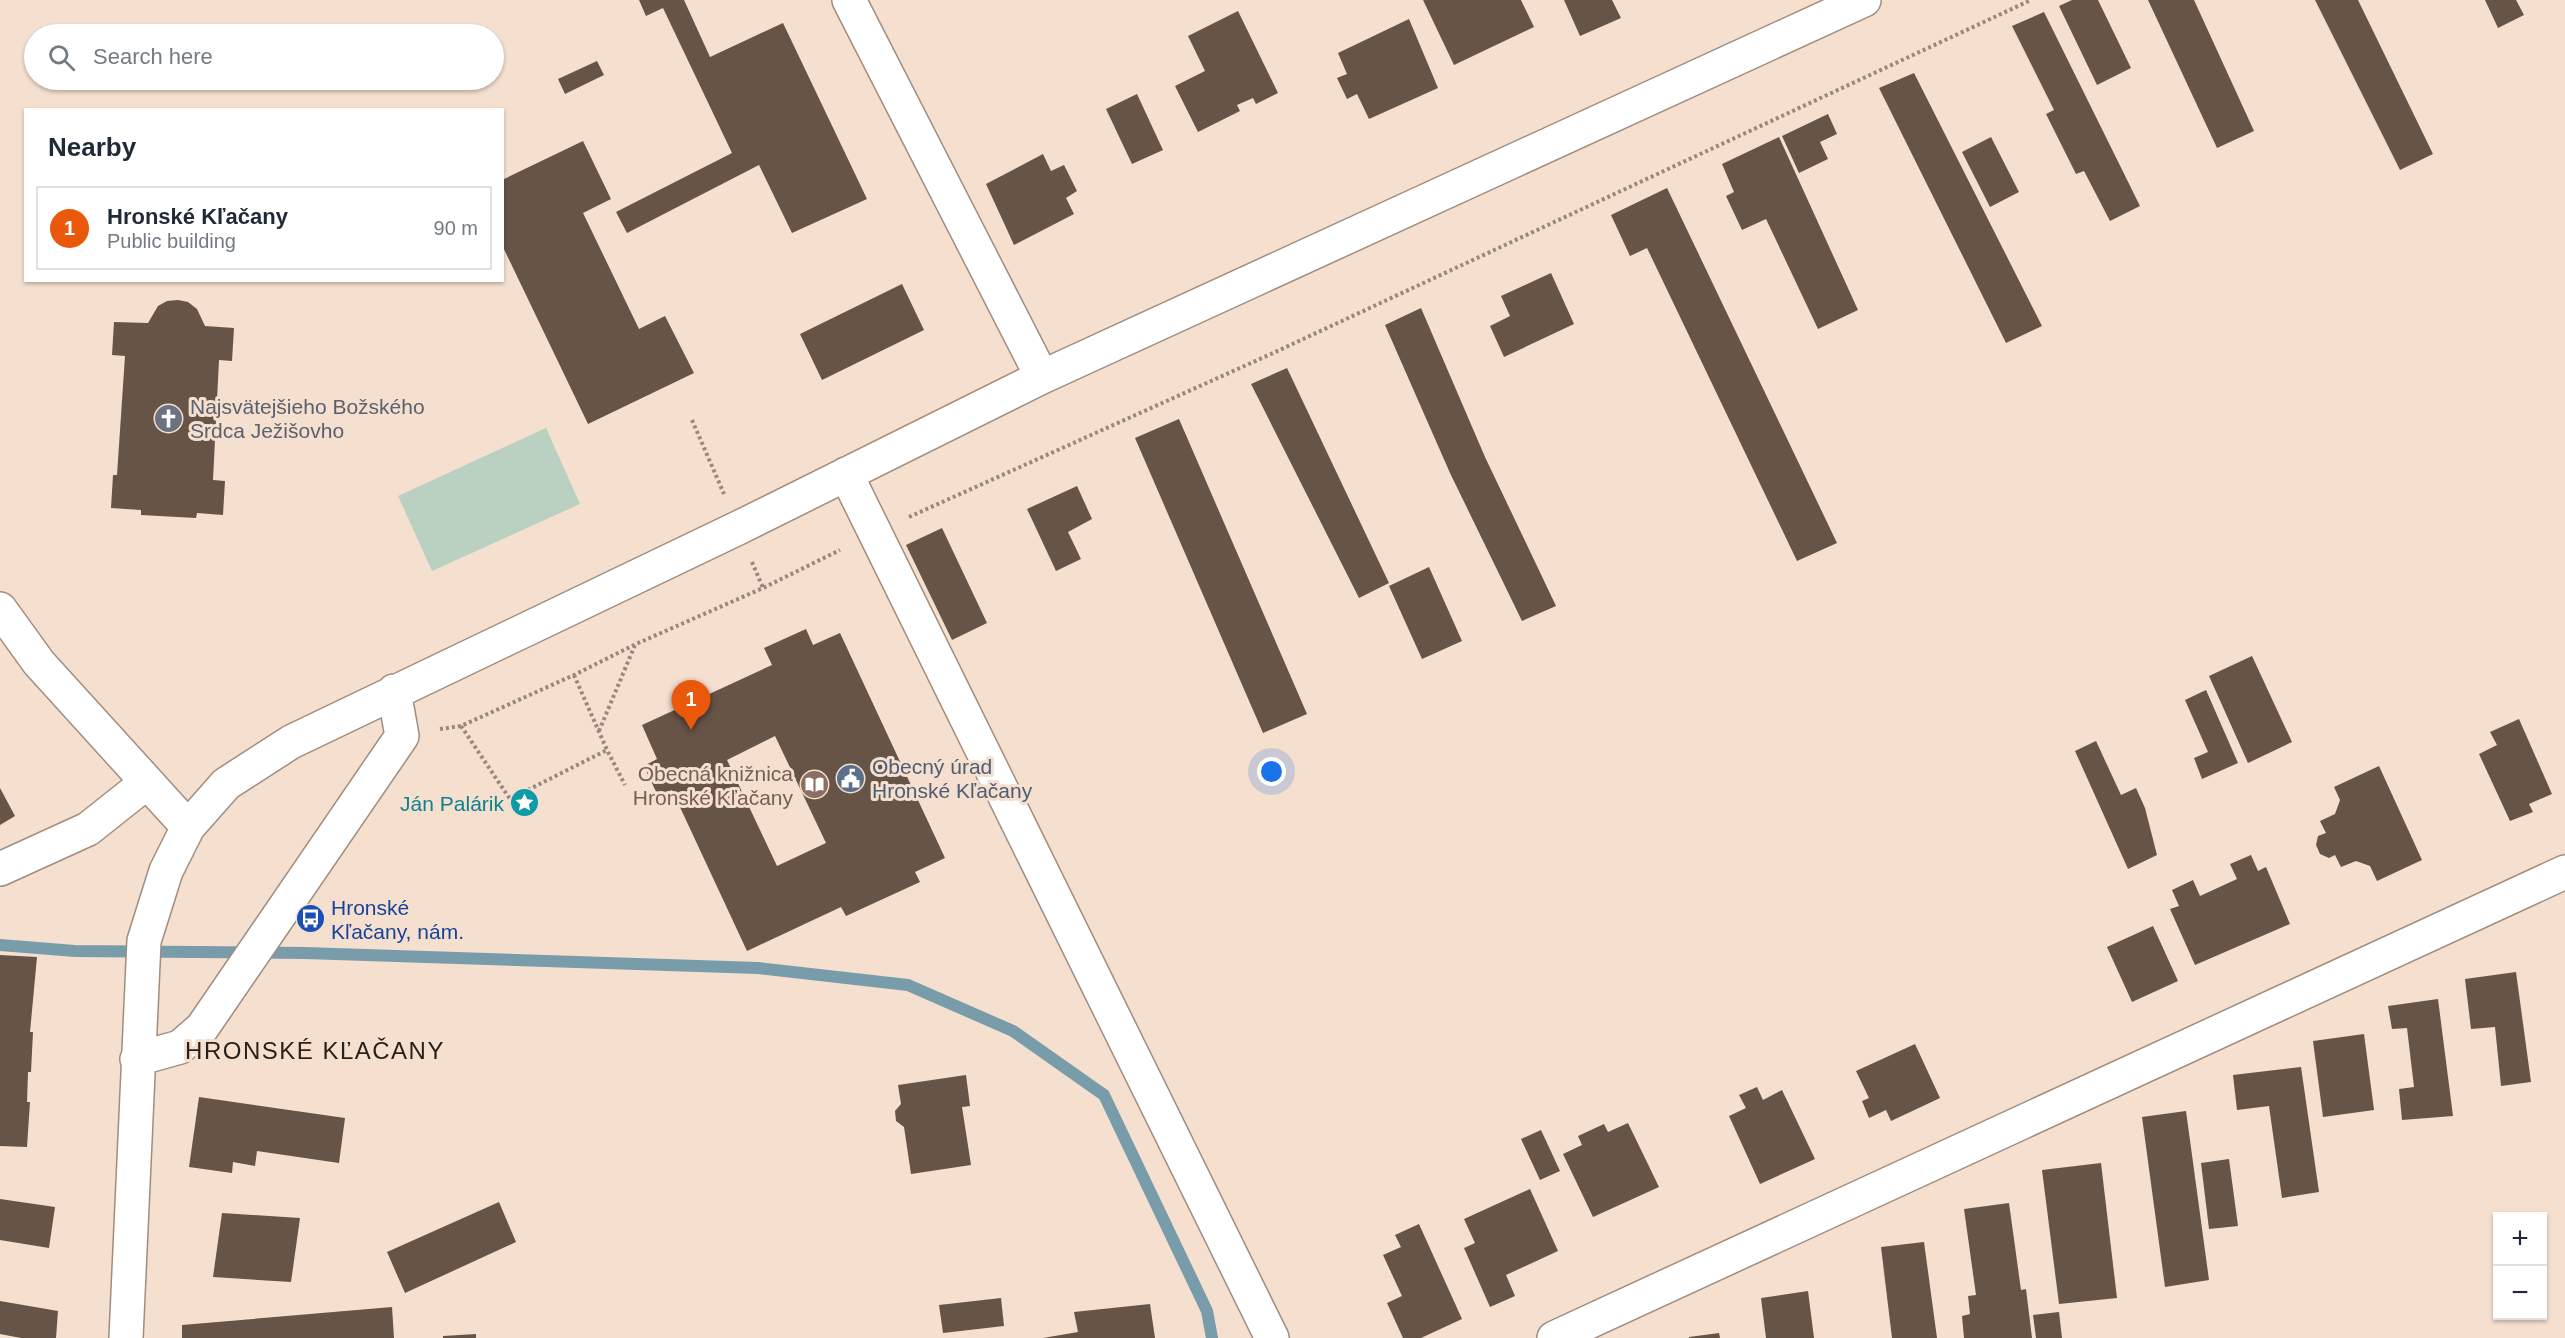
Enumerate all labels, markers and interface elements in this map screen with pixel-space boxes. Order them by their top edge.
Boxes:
search box [24,24,504,90]
icon: search [45,41,78,74]
text: Search here [93,44,213,69]
text: Nearby [48,132,136,162]
text: Hronské Kľačany [107,204,288,229]
text: 1 [64,217,75,239]
text: 90 m [434,217,478,239]
text: Public building [107,230,236,252]
place label: Najsvätejšieho Božského Srdca Ježišovho [190,395,425,442]
church icon: Najsvätejšieho Božského Srdca Ježišovho [153,402,185,434]
pin: 1 [672,680,710,730]
place label: Obecný úrad Hronské Kľačany [872,755,1033,802]
your location [1257,757,1286,786]
place label: Obecná knižnica Hronské Kľačany [633,762,793,809]
public building icon: Obecný úrad Hronské Kľačany [835,762,867,794]
library icon: Obecná knižnica Hronské Kľačany [798,769,830,801]
place icon: Ján Palárik [509,787,541,819]
place label: Ján Palárik [400,792,504,815]
place label: Hronské Kľačany, nám. [331,896,464,943]
bus stop icon: Hronské Kľačany, nám. [294,903,326,935]
district label: HRONSKÉ KĽAČANY [185,1037,445,1064]
map controls [2493,1212,2547,1320]
button: + [2493,1212,2547,1266]
button: − [2493,1266,2547,1320]

